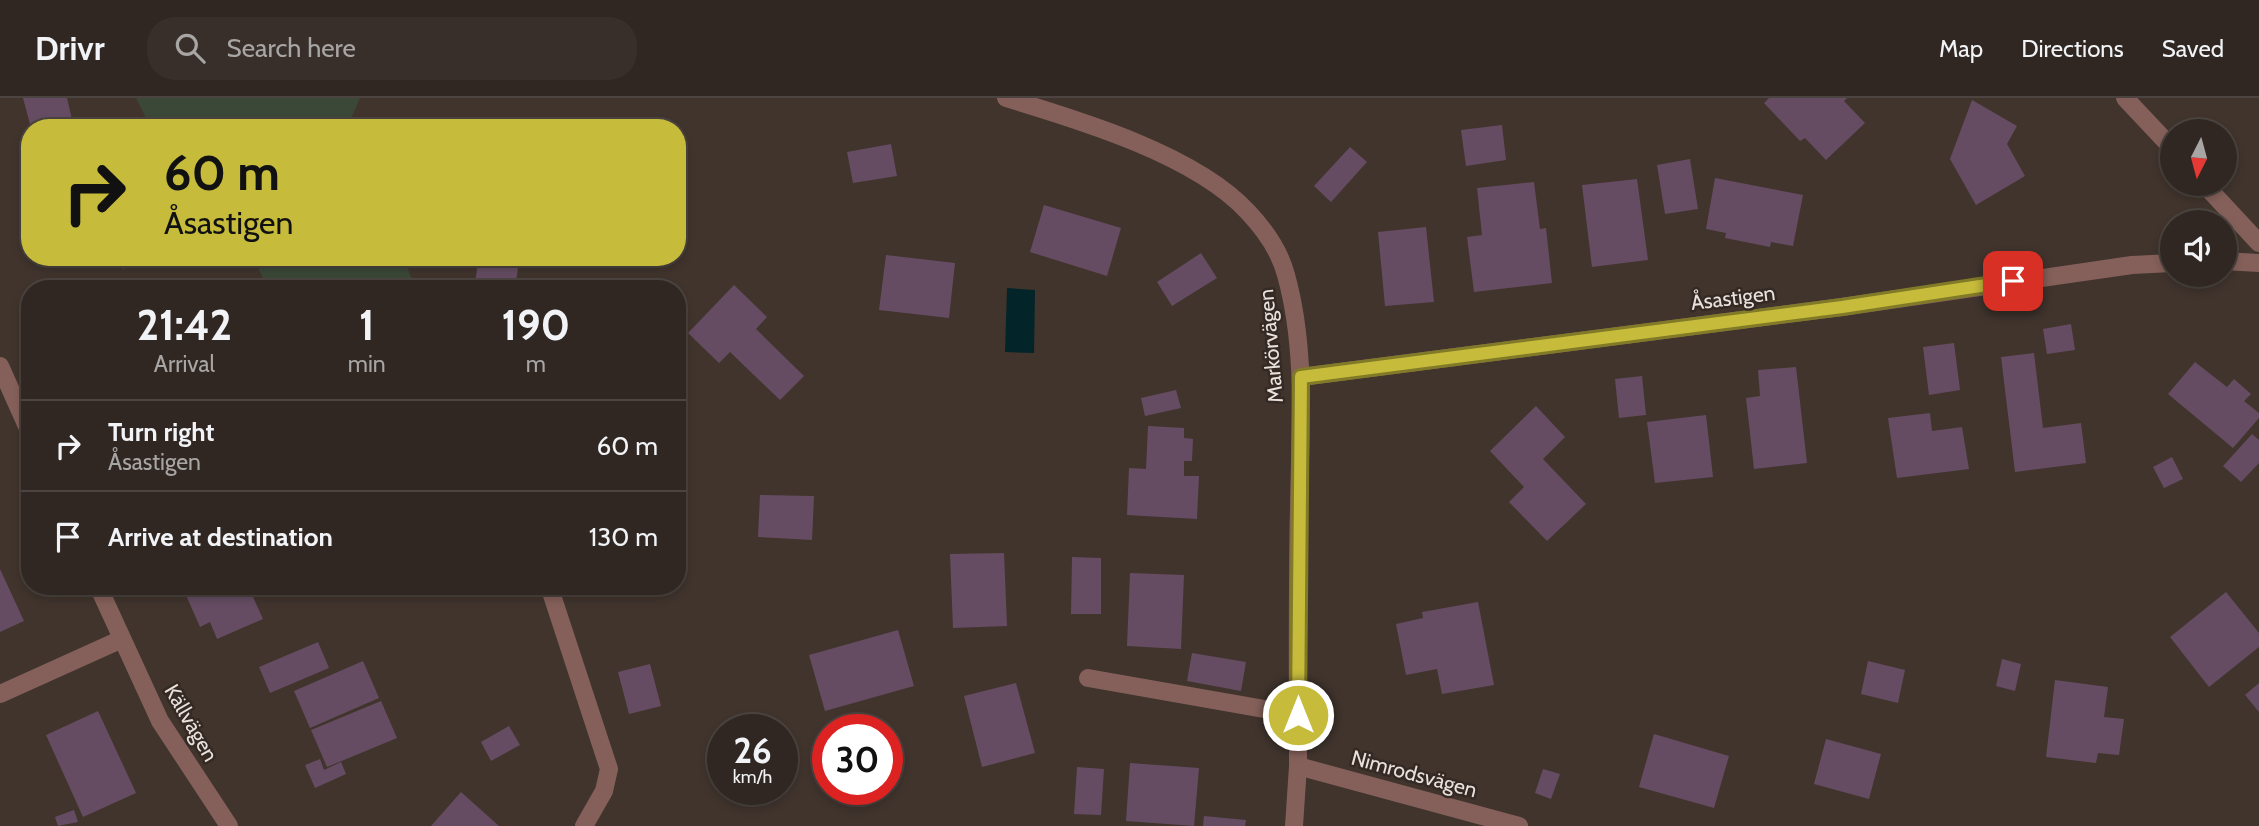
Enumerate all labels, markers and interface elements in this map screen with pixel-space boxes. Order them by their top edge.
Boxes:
search box [147,17,637,80]
text: Drivr [35,28,105,68]
icon: search [171,29,209,67]
text: Search here [227,32,356,64]
text: Map [1939,34,1983,63]
text: Directions [2021,34,2124,63]
text: Saved [2162,34,2224,63]
north arrow [2160,119,2236,196]
map controls [2160,119,2237,287]
text: 60 m [164,143,280,202]
icon: right [49,147,140,238]
text: Åsastigen [164,203,293,242]
button: sound [2160,210,2237,287]
pin [1983,251,2043,311]
icon: arrive [1994,262,2032,300]
street label: Åsastigen [1689,279,1777,315]
street label: Markörvägen [1253,288,1288,404]
text: 21:42 [137,299,232,351]
text: 1 [359,299,375,351]
text: 190 [501,299,570,351]
text: Arrival [154,350,215,378]
text: min [348,350,386,378]
text: m [526,350,546,378]
text: Turn right [108,416,214,448]
icon: right [49,427,87,465]
text: 60 m [596,430,658,462]
text: Åsastigen [108,448,201,476]
icon: arrive [49,518,87,556]
text: Arrive at destination [108,521,333,553]
text: 130 m [589,521,658,553]
position arrow [1261,678,1335,752]
street label: Källvägen [159,680,224,766]
speed limit sign: 30 [812,714,903,805]
text: 26 [733,729,772,772]
street label: Nimrodsvägen [1349,745,1480,802]
text: km/h [733,766,772,788]

